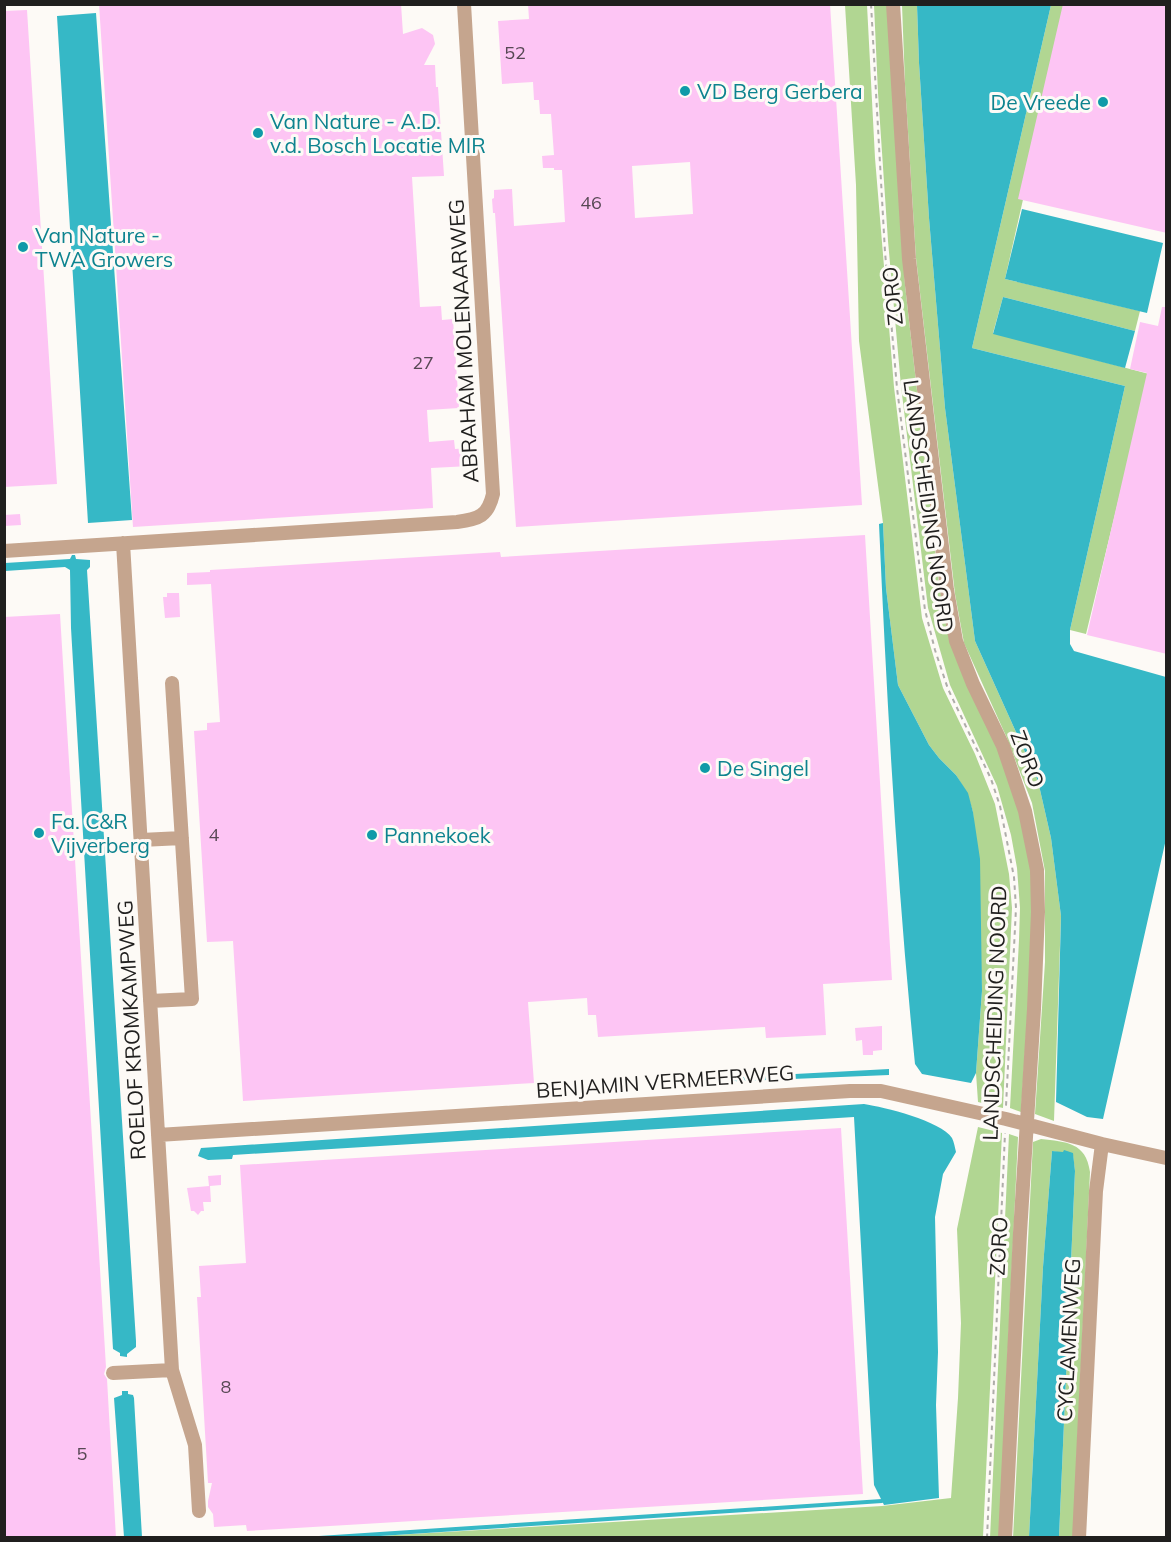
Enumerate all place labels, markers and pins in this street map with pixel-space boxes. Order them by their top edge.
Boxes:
place label: VD Berg Gerbera [697,78,863,104]
marker: VD Berg Gerbera [678,84,692,98]
place label: De Vreede [991,89,1091,115]
marker: De Vreede [1096,95,1110,109]
place label: Van Nature - A.D. v.d. Bosch Locatie MIR [270,108,486,158]
marker: Van Nature - A.D. v.d. Bosch Locatie MIR [251,126,265,140]
place label: Van Nature - TWA Growers [35,222,173,272]
marker: Van Nature - TWA Growers [16,240,30,254]
place label: De Singel [717,755,809,781]
marker: De Singel [698,761,712,775]
place label: Fa. C&R Vijverberg [51,808,150,858]
place label: Pannekoek [384,822,491,848]
marker: Fa. C&R Vijverberg [32,826,46,840]
marker: Pannekoek [365,828,379,842]

